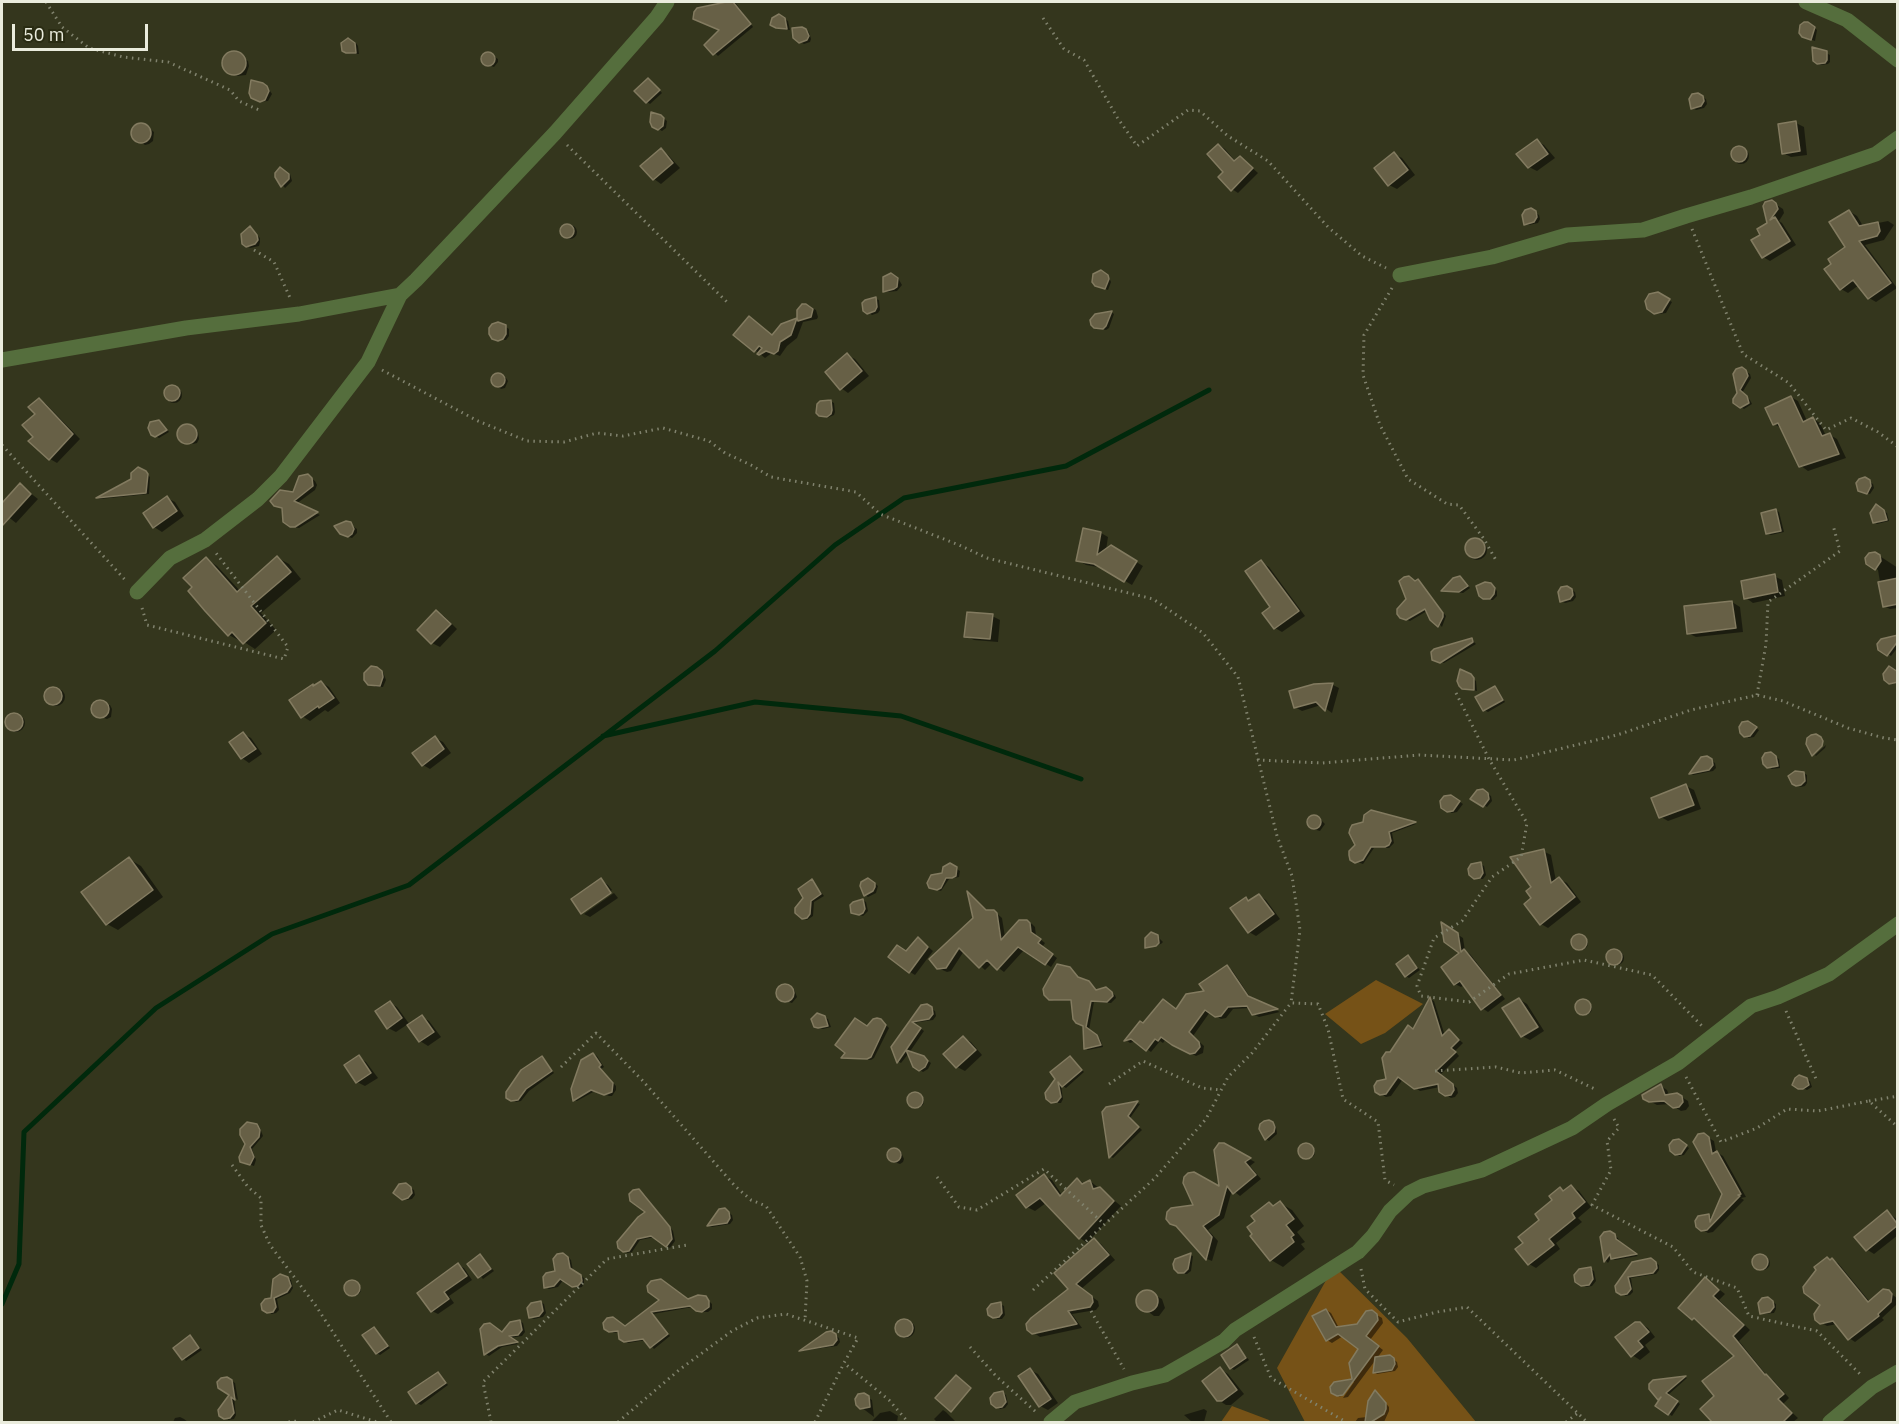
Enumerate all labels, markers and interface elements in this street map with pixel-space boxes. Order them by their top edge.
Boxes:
scale bar [15,12,152,50]
text: 50 m [23,23,65,46]

